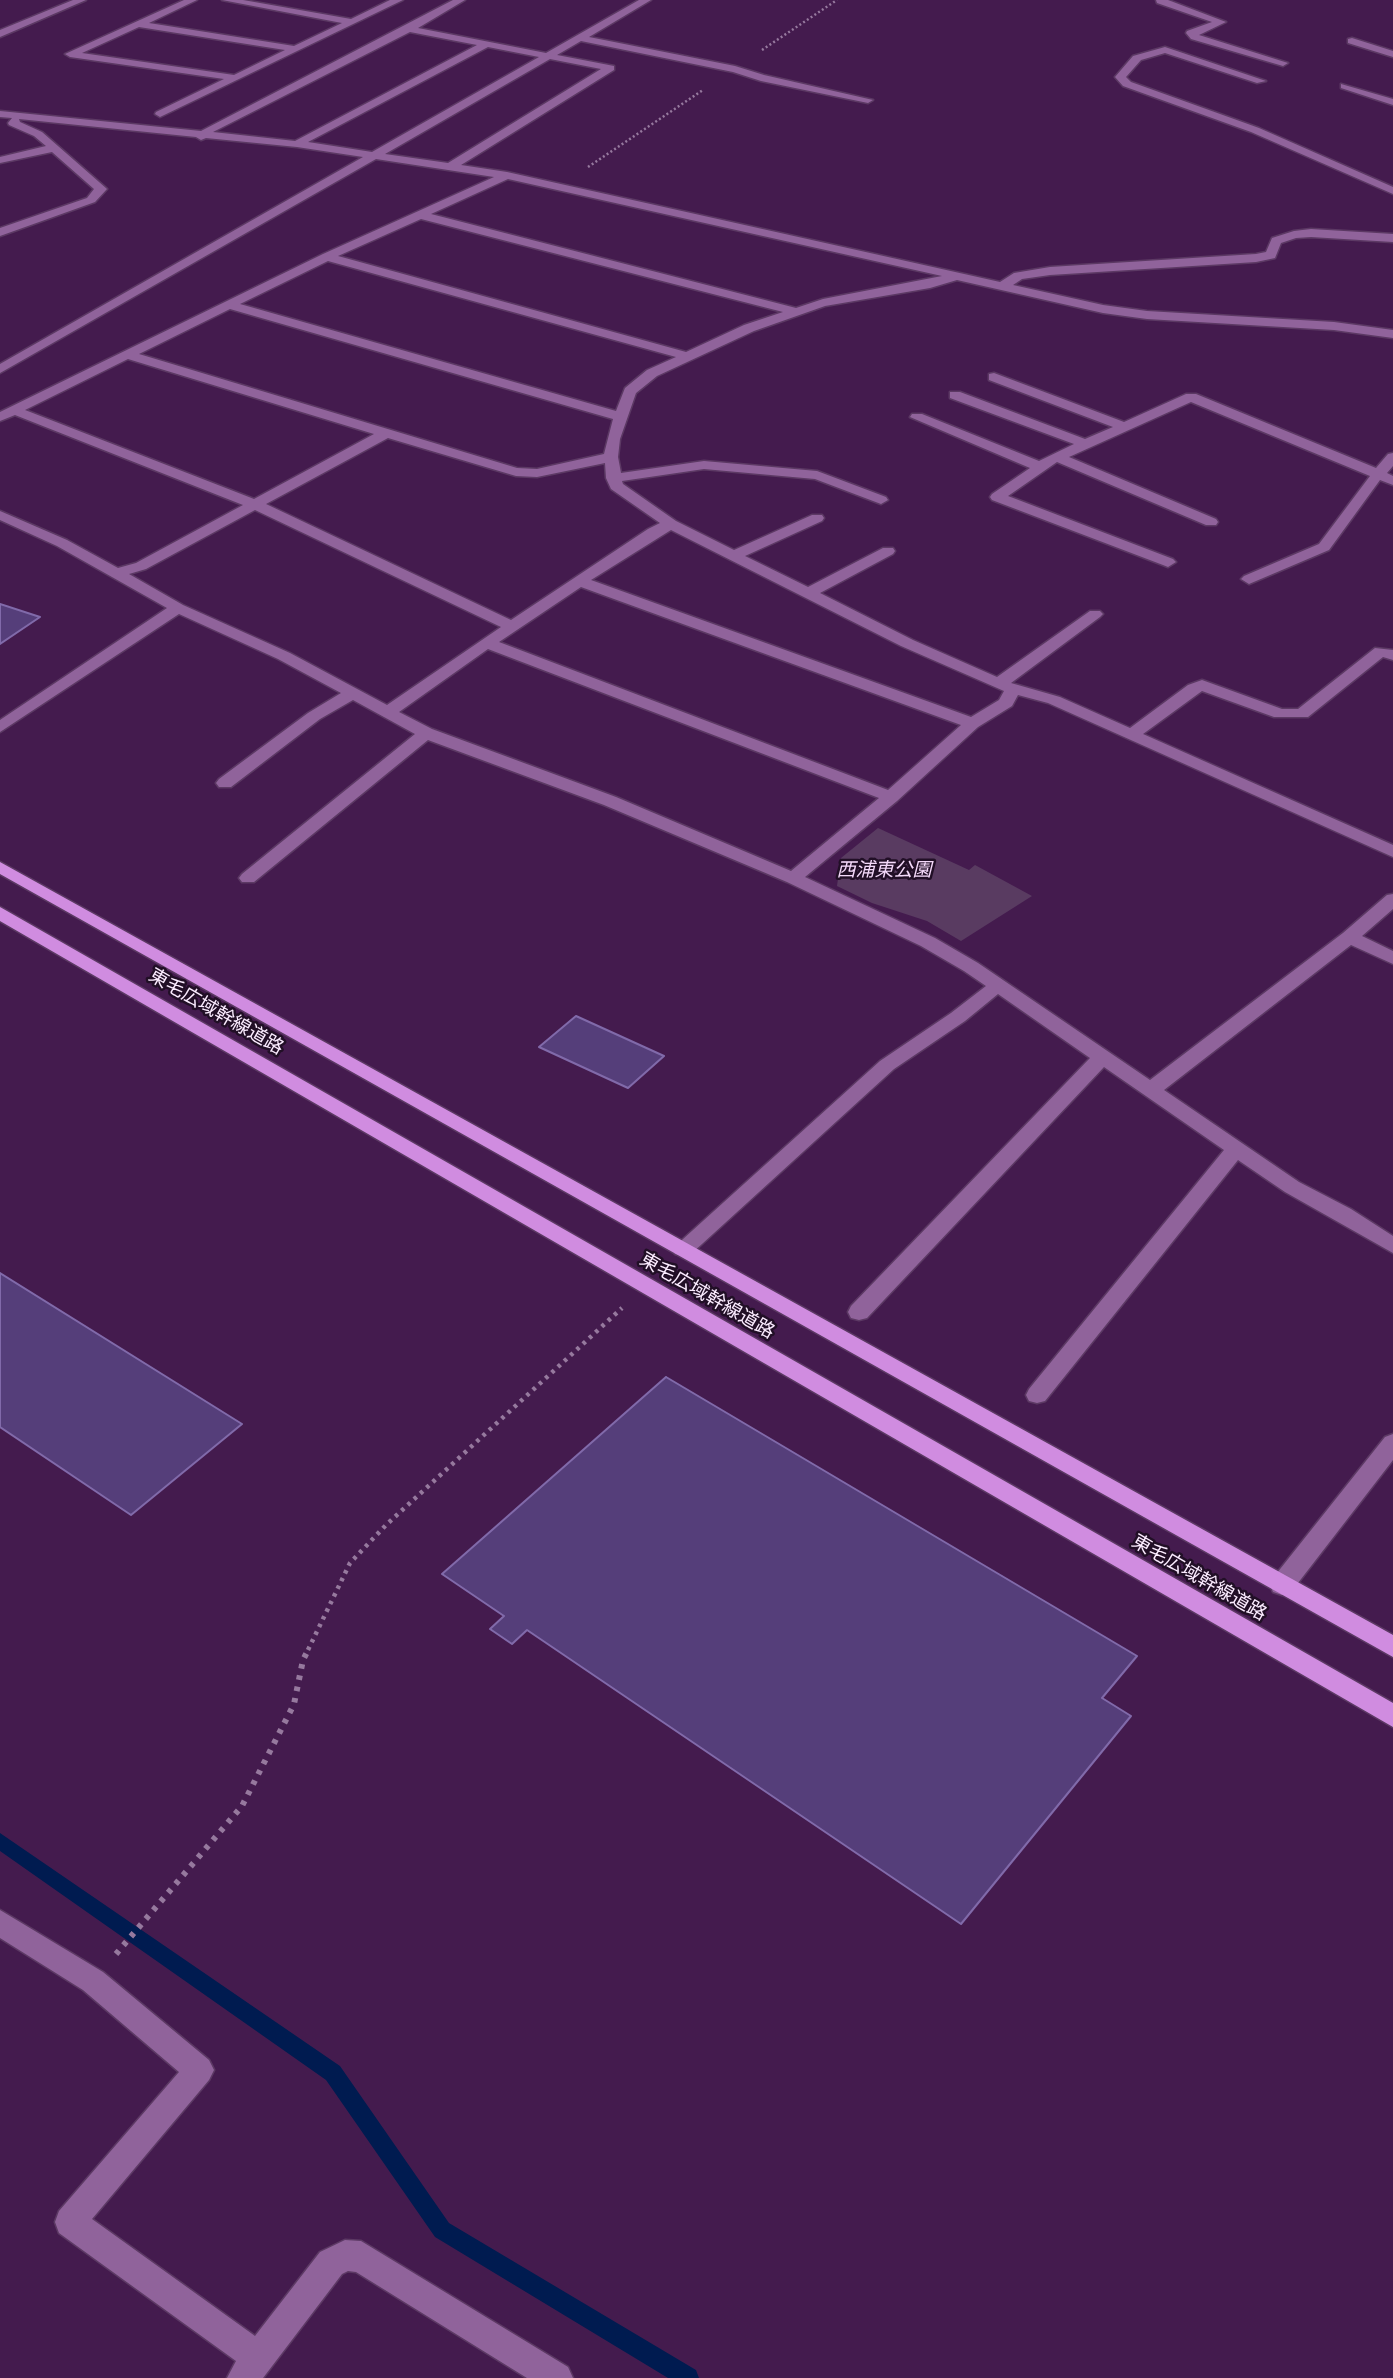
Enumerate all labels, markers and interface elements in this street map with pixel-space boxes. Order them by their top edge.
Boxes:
park label: 西浦東公園 [837,859,931,881]
street label: 東毛広域幹線道路 [144,964,288,1060]
street label: 東毛広域幹線道路 [635,1248,779,1344]
street label: 東毛広域幹線道路 [1127,1530,1271,1626]

